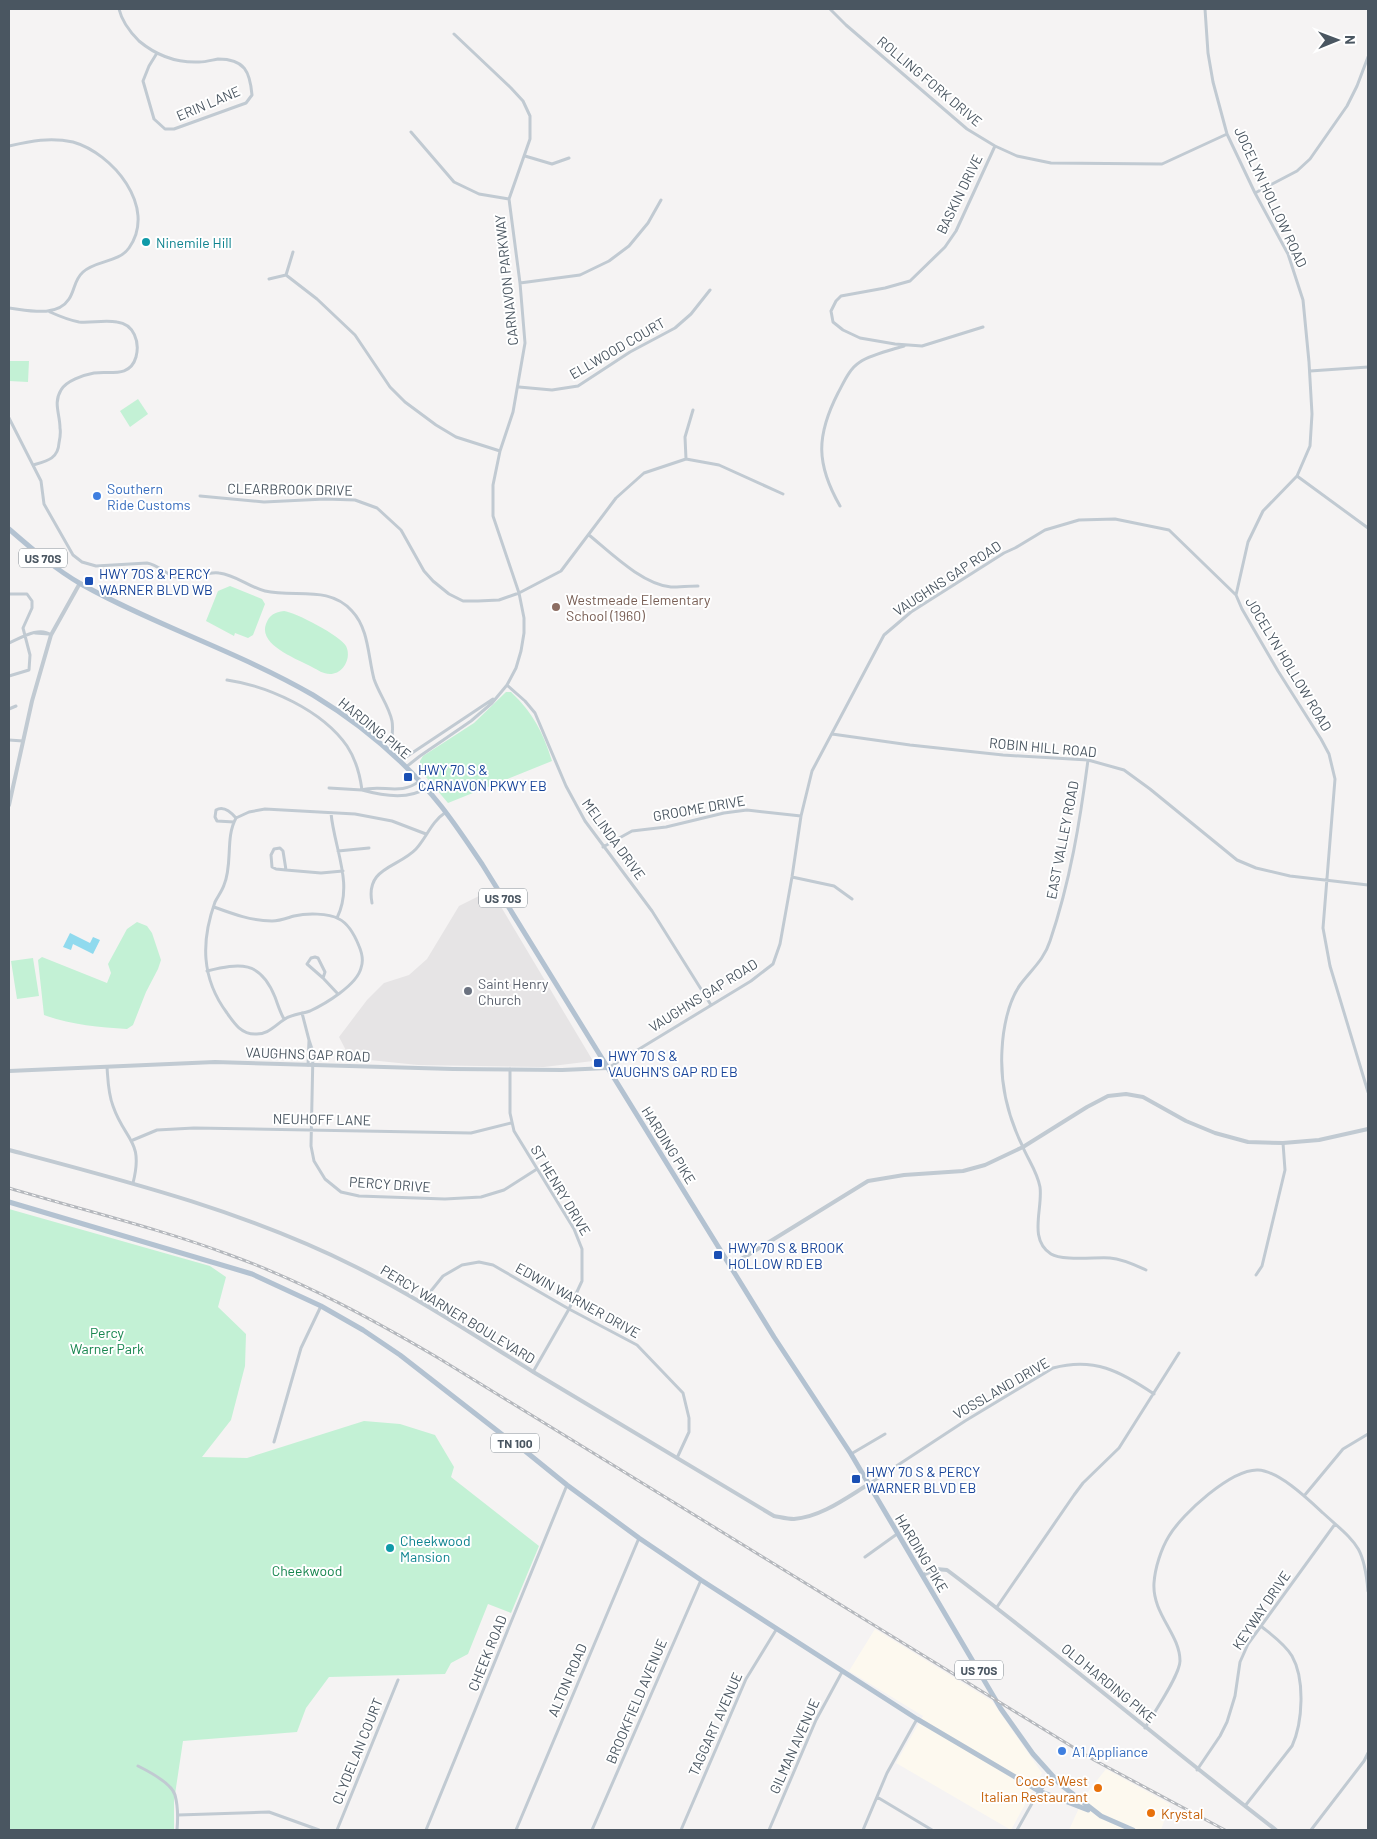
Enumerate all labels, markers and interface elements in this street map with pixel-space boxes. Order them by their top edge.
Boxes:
north arrow [1312,15,1362,65]
street label: ROLLING FORK DRIVE [874,32,986,130]
text: N [1342,35,1359,45]
street label: ERIN LANE [174,82,242,124]
street label: JOCELYN HOLLOW ROAD [1231,124,1311,270]
street label: BASKIN DRIVE [932,151,986,237]
street label: CARNAVON PARKWAY [491,214,521,346]
place label: Ninemile Hill [156,234,232,251]
marker: Ninemile Hill [140,236,152,248]
street label: ELLWOOD COURT [566,314,668,382]
street label: CLEARBROOK DRIVE [227,479,353,499]
place label: Southern Ride Customs [107,480,191,513]
marker: Southern Ride Customs [91,490,103,502]
street label: VAUGHNS GAP ROAD [890,537,1004,619]
road number: US 70S [19,548,67,568]
place label: HWY 70S & PERCY WARNER BLVD WB [99,565,213,598]
marker: HWY 70S & PERCY WARNER BLVD WB [83,575,95,587]
place label: Westmeade Elementary School (1960) [566,591,711,624]
street label: JOCELYN HOLLOW ROAD [1242,594,1336,734]
marker: Westmeade Elementary School (1960) [550,601,562,613]
street label: HARDING PIKE [335,694,415,762]
street label: ROBIN HILL ROAD [989,734,1097,760]
place label: HWY 70 S & CARNAVON PKWY EB [418,761,547,794]
marker: HWY 70 S & CARNAVON PKWY EB [402,771,414,783]
street label: EAST VALLEY ROAD [1042,779,1082,901]
street label: GROOME DRIVE [652,792,746,824]
street label: MELINDA DRIVE [579,795,649,883]
road number: US 70S [479,888,527,908]
street label: VAUGHNS GAP ROAD [645,955,761,1035]
place label: Saint Henry Church [478,975,549,1008]
marker: Saint Henry Church [462,985,474,997]
street label: VAUGHNS GAP ROAD [245,1043,371,1065]
place label: HWY 70 S & VAUGHN'S GAP RD EB [608,1047,738,1080]
marker: HWY 70 S & VAUGHN'S GAP RD EB [592,1057,604,1069]
street label: HARDING PIKE [638,1103,700,1187]
street label: NEUHOFF LANE [273,1110,371,1128]
street label: ST HENRY DRIVE [527,1142,595,1238]
street label: PERCY DRIVE [349,1173,431,1195]
place label: HWY 70 S & BROOK HOLLOW RD EB [728,1239,844,1272]
marker: HWY 70 S & BROOK HOLLOW RD EB [712,1249,724,1261]
street label: EDWIN WARNER DRIVE [513,1259,643,1341]
street label: PERCY WARNER BOULEVARD [378,1261,538,1367]
park label: Percy Warner Park [70,1324,144,1357]
street label: VOSSLAND DRIVE [950,1354,1052,1422]
road number: TN 100 [491,1434,539,1452]
place label: HWY 70 S & PERCY WARNER BLVD EB [866,1463,980,1496]
marker: HWY 70 S & PERCY WARNER BLVD EB [850,1473,862,1485]
street label: HARDING PIKE [892,1511,952,1595]
place label: Cheekwood Mansion [400,1532,471,1565]
marker: Cheekwood Mansion [384,1542,396,1554]
park label: Cheekwood [272,1562,342,1579]
street label: KEYWAY DRIVE [1228,1567,1294,1653]
street label: CHEEK ROAD [464,1613,510,1693]
street label: BROOKFIELD AVENUE [602,1636,670,1766]
street label: OLD HARDING PIKE [1058,1640,1160,1726]
street label: ALTON ROAD [544,1641,590,1719]
road number: US 70S [955,1660,1003,1680]
street label: TAGGART AVENUE [684,1669,746,1779]
street label: CLYDELAN COURT [328,1695,386,1807]
street label: GILMAN AVENUE [765,1696,823,1796]
place label: A1 Appliance [1072,1743,1148,1760]
marker: A1 Appliance [1056,1745,1068,1757]
place label: Coco's West Italian Restaurant [981,1772,1088,1805]
marker: Coco's West Italian Restaurant [1092,1782,1104,1794]
place label: Krystal [1161,1805,1203,1822]
marker: Krystal [1145,1807,1157,1819]

